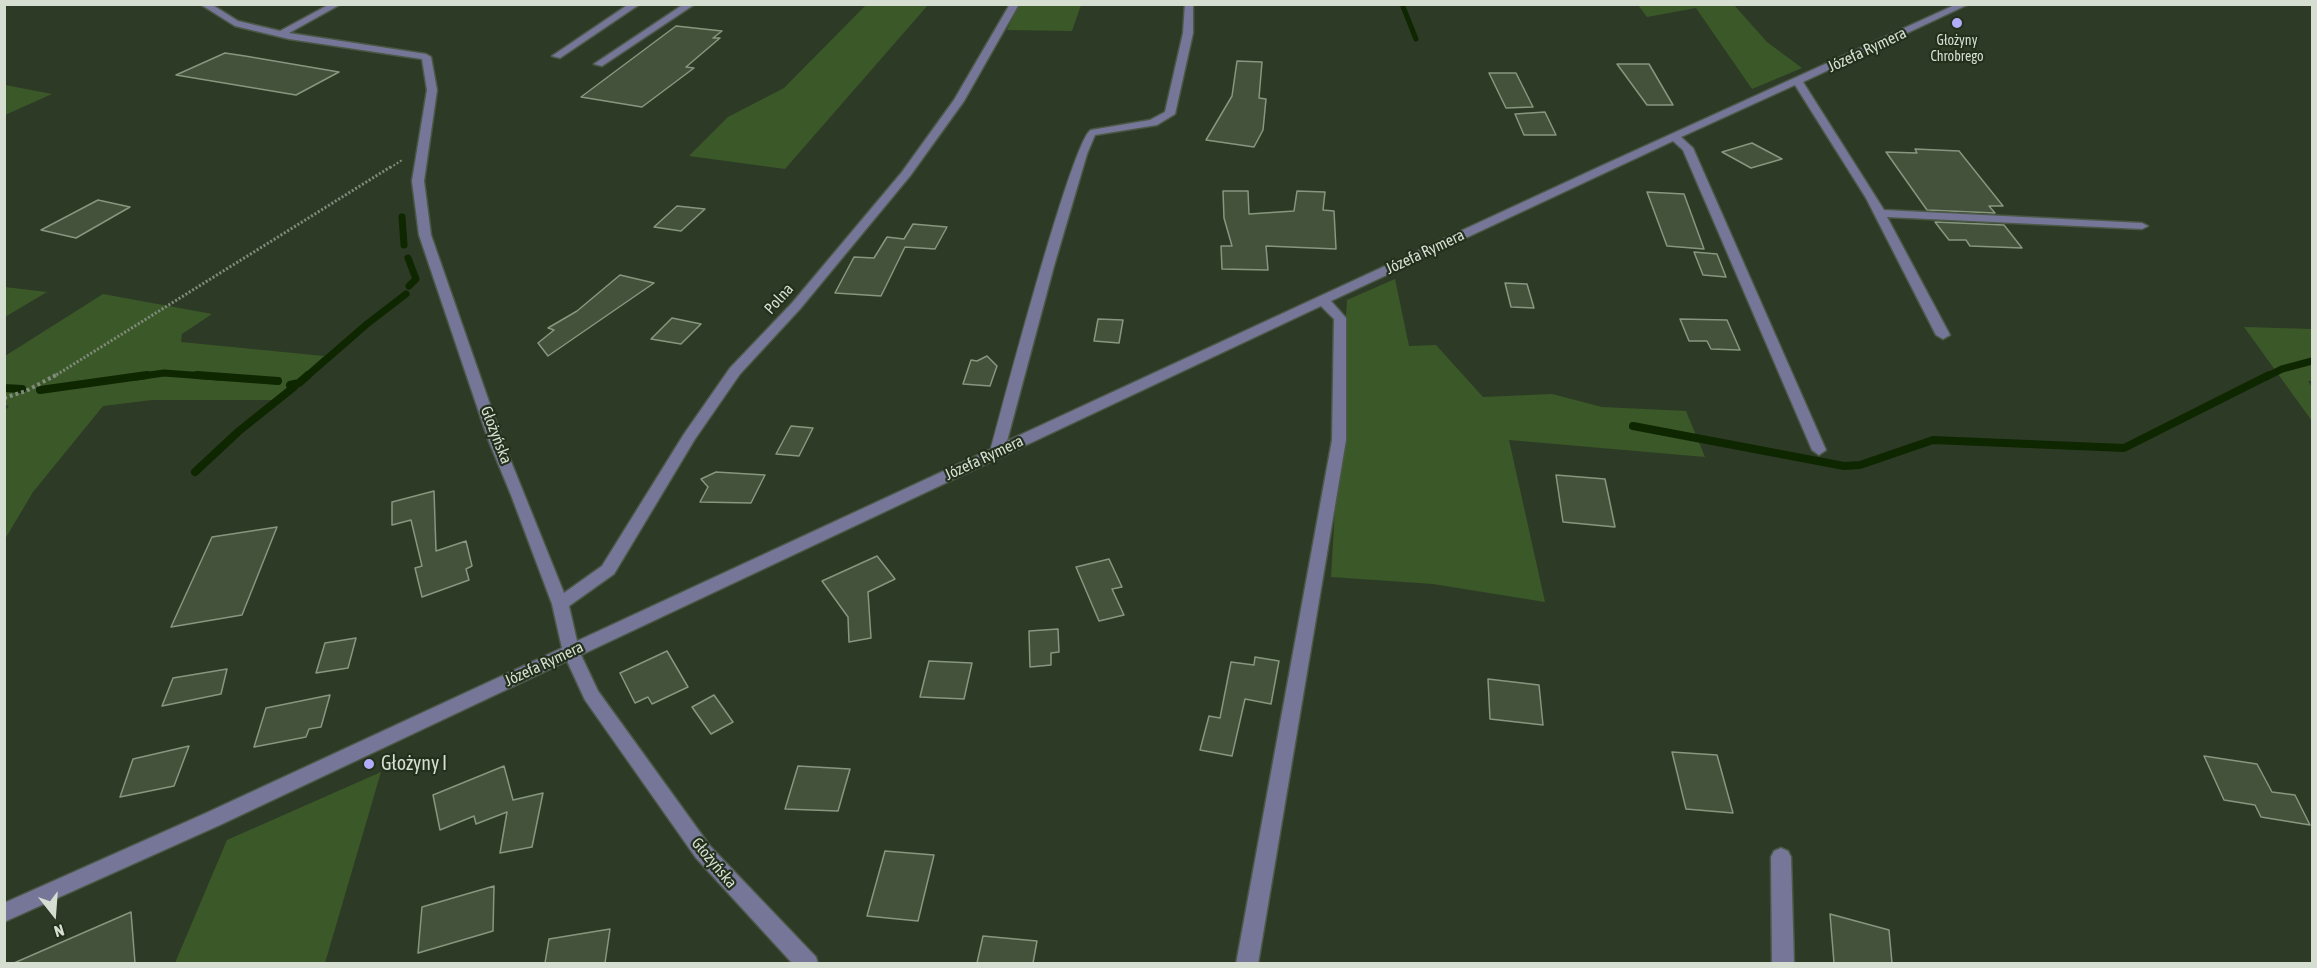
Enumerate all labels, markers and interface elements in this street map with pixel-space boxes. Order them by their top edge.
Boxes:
marker: Głożyny Chrobrego [1950,16,1964,30]
street label: Józefa Rymera [1825,23,1909,77]
place label: Głożyny Chrobrego [1930,33,1984,66]
street label: Józefa Rymera [1383,225,1467,279]
street label: Polna [760,280,798,318]
street label: Głożyńska [476,403,516,467]
street label: Józefa Rymera [942,431,1026,485]
street label: Józefa Rymera [502,637,586,691]
place label: Głożyny I [381,752,447,776]
marker: Głożyny I [362,757,376,771]
street label: Głożyńska [687,834,741,892]
north arrow [24,884,84,944]
text: N [52,921,66,941]

